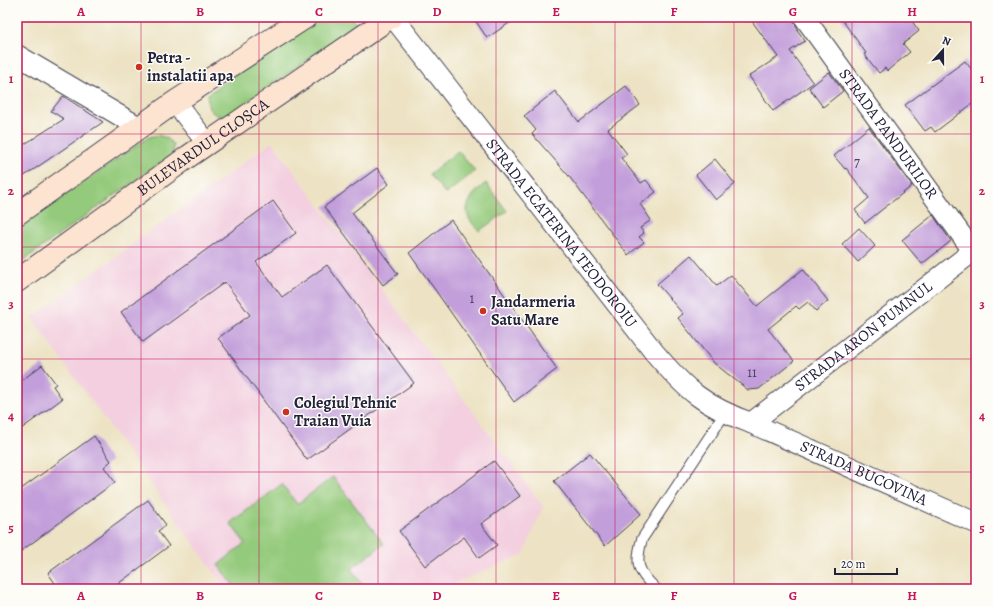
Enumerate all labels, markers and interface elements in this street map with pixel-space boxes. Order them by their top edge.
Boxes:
text: A [76,3,86,20]
text: B [196,3,204,20]
text: C [315,3,323,20]
text: D [432,3,442,20]
text: E [552,3,560,20]
text: F [671,3,678,20]
text: G [789,3,797,20]
text: H [907,3,917,20]
north arrow [923,30,963,70]
text: N [940,33,953,50]
place label: Petra - instalatii apa [147,47,234,87]
marker: Petra - instalatii apa [134,62,144,72]
street label: STRADA PANDURILOR [834,64,943,204]
text: 1 [9,70,14,87]
text: 1 [980,70,985,87]
street label: BULEVARDUL CLOȘCA [132,93,274,201]
street label: STRADA ECATERINA TEODOROIU [481,134,642,332]
house number: 7 [854,153,860,172]
text: 2 [8,182,15,199]
text: 2 [979,182,986,199]
street label: STRADA ARON PUMNUL [790,275,937,396]
house number: 1 [470,289,475,308]
place label: Jandarmeria Satu Mare [491,291,576,331]
text: 3 [8,295,14,312]
text: 3 [979,295,985,312]
marker: Jandarmeria Satu Mare [478,306,488,316]
house number: 11 [747,363,757,382]
place label: Colegiul Tehnic Traian Vuia [294,392,397,432]
text: 4 [8,407,14,424]
marker: Colegiul Tehnic Traian Vuia [281,407,291,417]
text: 4 [979,407,985,424]
street label: STRADA BUCOVINA [796,435,931,511]
text: 5 [8,519,14,536]
text: 5 [979,519,985,536]
scale bar [835,550,897,576]
text: 20 m [841,556,865,572]
text: A [76,587,86,604]
text: B [196,587,204,604]
text: C [315,587,323,604]
text: D [432,587,442,604]
text: E [552,587,560,604]
text: F [671,587,678,604]
text: G [789,587,797,604]
text: H [907,587,917,604]

